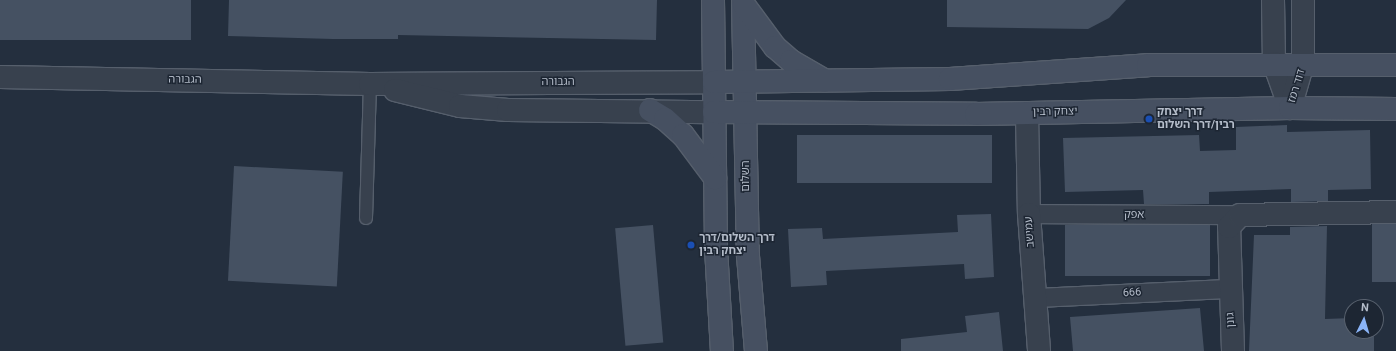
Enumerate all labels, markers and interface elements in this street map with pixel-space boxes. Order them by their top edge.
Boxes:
street label: דוד רמז [1286,68,1308,104]
street label: הגבורה [168,73,202,87]
street label: הגבורה [541,75,575,89]
street label: יצחק רבין [1033,105,1077,119]
place label: דרך יצחק רבין/דרך השלום [1157,106,1235,132]
marker: דרך יצחק רבין/דרך השלום [1144,114,1154,124]
street label: השלום [739,160,753,192]
street label: אפק [1124,208,1144,222]
street label: עמישב [1022,216,1038,248]
place label: דרך השלום/דרך יצחק רבין [699,232,775,258]
marker: דרך השלום/דרך יצחק רבין [686,240,696,250]
street label: 666 [1122,286,1142,300]
north arrow [1344,299,1384,339]
text: N [1361,301,1369,314]
street label: גונן [1224,312,1238,328]

